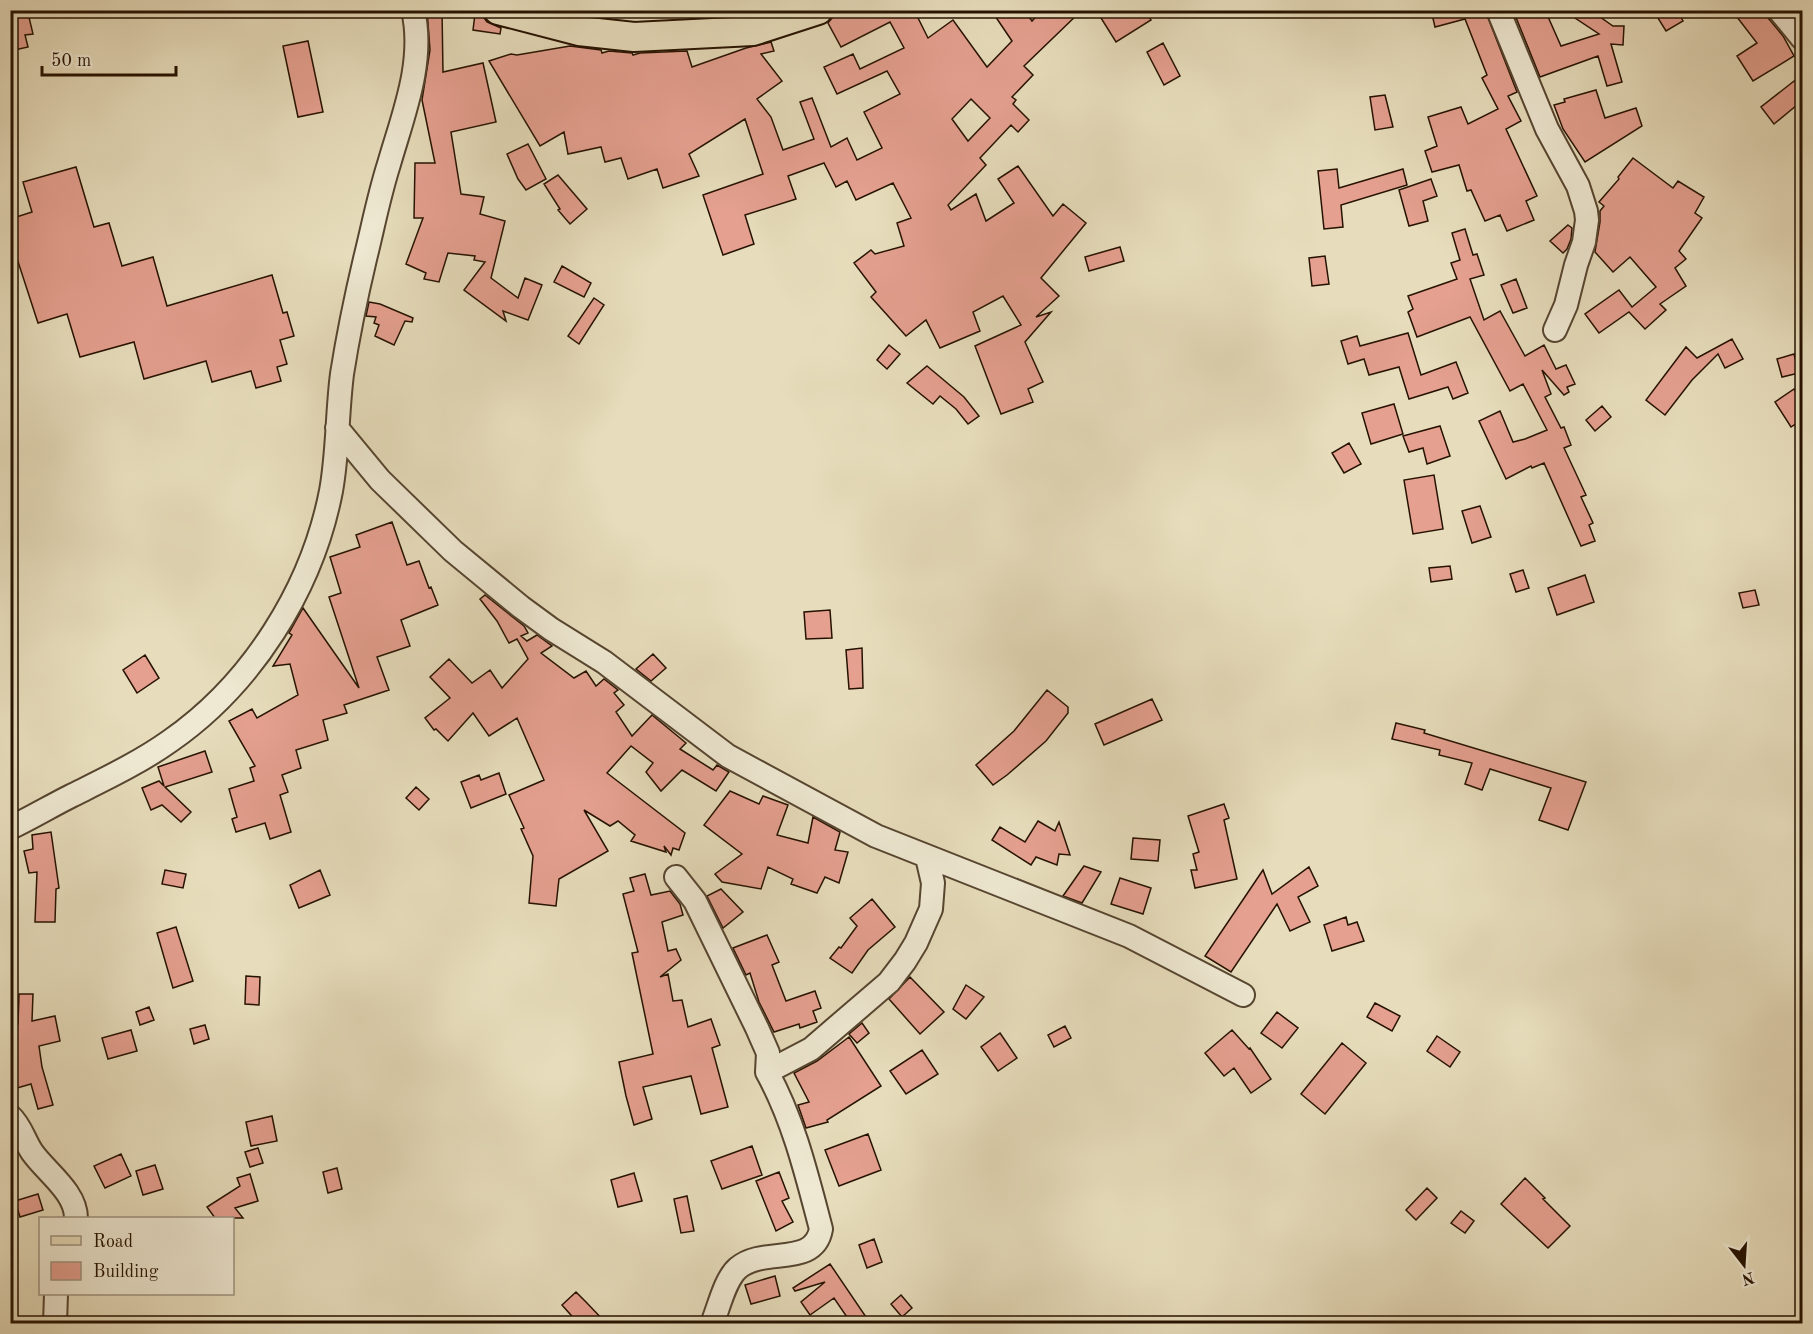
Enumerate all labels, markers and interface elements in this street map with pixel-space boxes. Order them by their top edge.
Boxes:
scale bar [42,39,176,77]
text: 50 m [51,52,91,70]
legend [39,1217,234,1295]
text: Road [93,1233,133,1251]
north arrow [1714,1235,1774,1295]
text: Building [93,1263,159,1281]
text: N [1739,1268,1756,1287]

